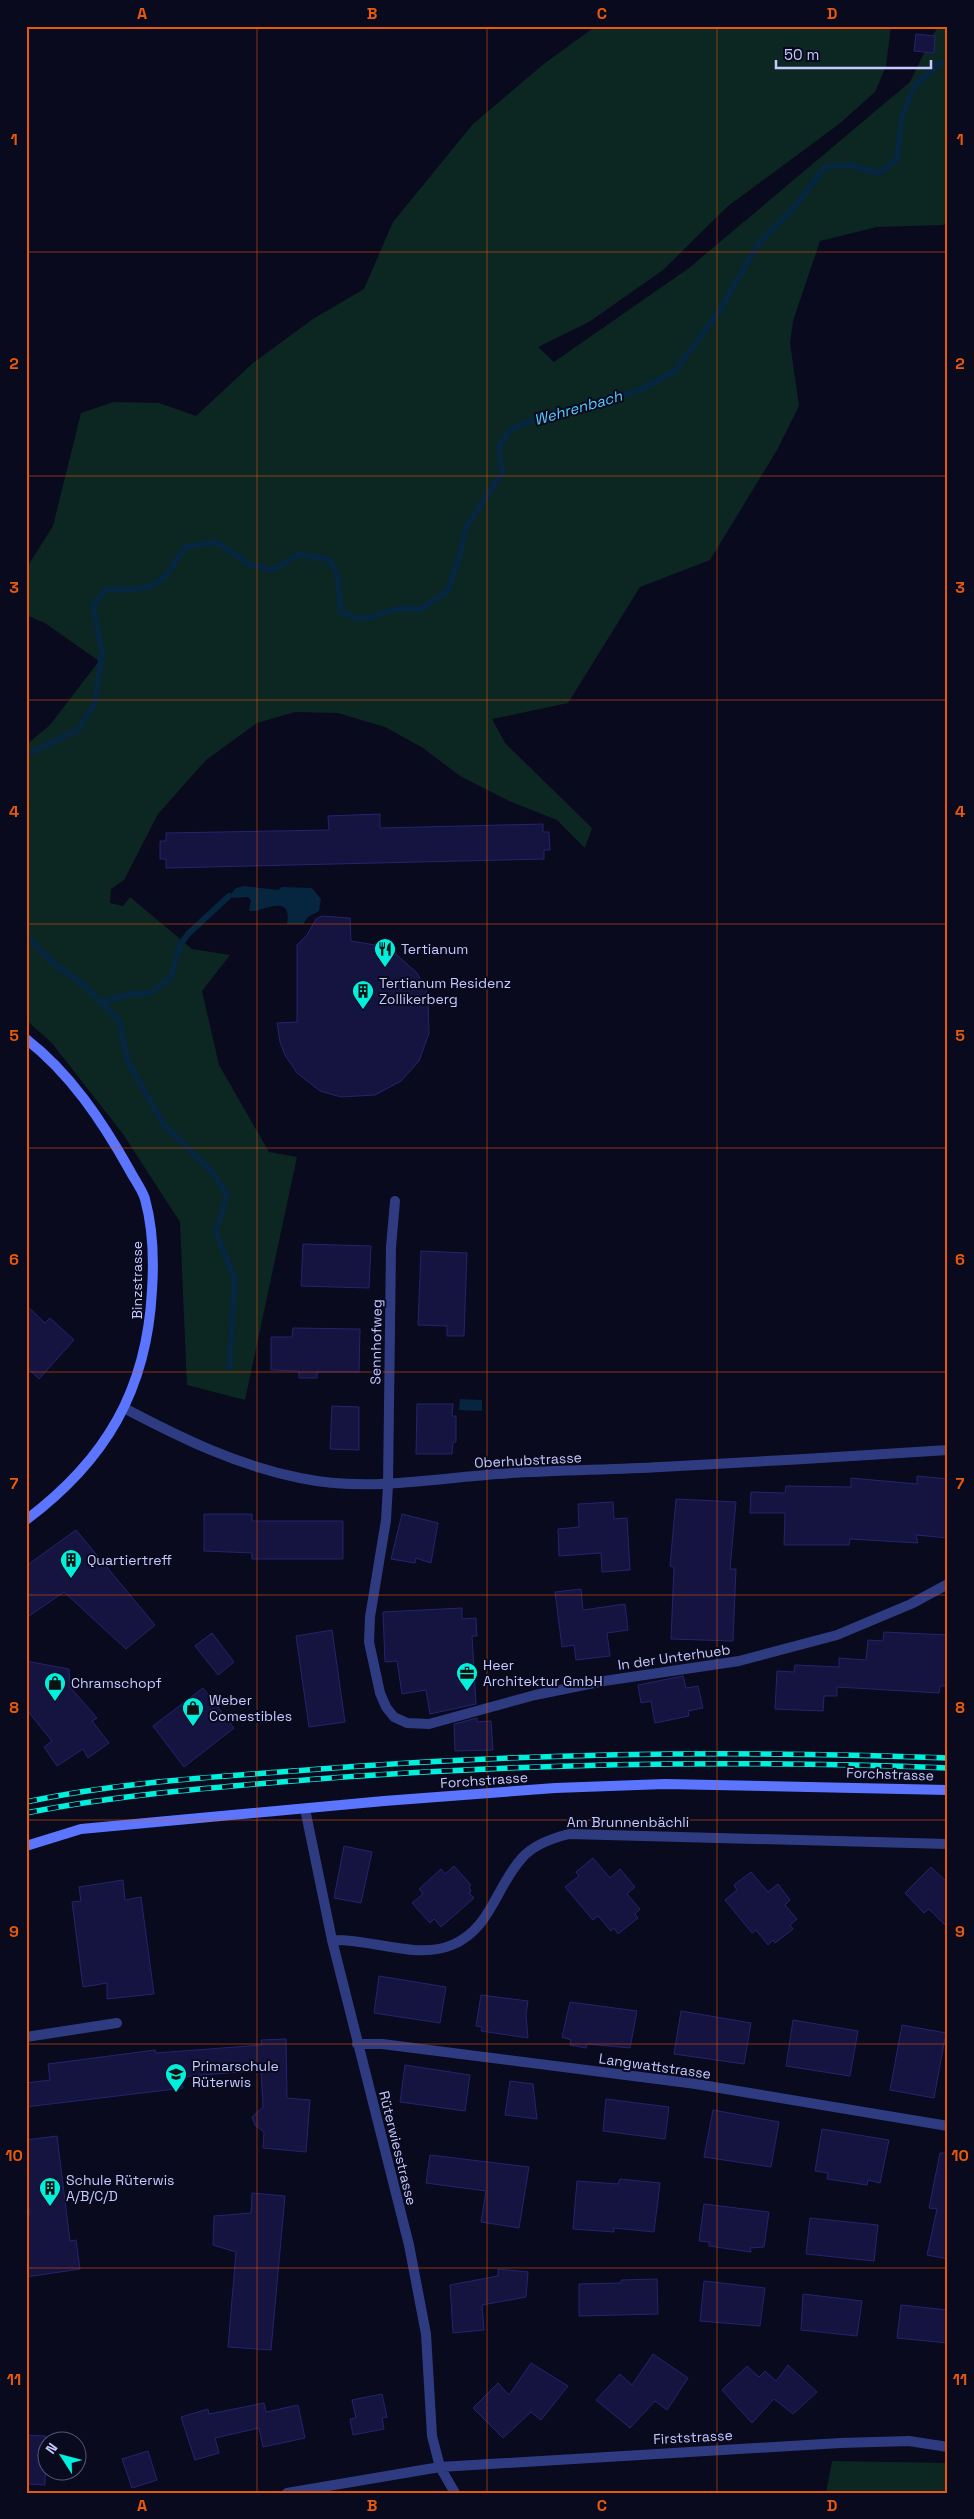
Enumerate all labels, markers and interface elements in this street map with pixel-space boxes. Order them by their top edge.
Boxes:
text: A [137,3,147,24]
text: B [367,3,377,24]
text: C [597,3,607,24]
text: D [827,3,837,24]
scale bar [776,38,932,70]
text: 50 m [784,45,819,64]
text: 1 [10,129,18,150]
text: 1 [956,129,964,150]
text: 2 [9,353,19,374]
text: 2 [955,353,965,374]
water label: Wehrenbach [532,386,625,429]
text: 3 [9,577,19,598]
text: 3 [955,577,965,598]
text: 4 [9,801,19,822]
text: 4 [955,801,965,822]
restaurant icon: Tertianum [373,937,397,968]
place label: Tertianum [401,940,468,958]
place label: Tertianum Residenz Zollikerberg [379,974,511,1008]
building icon: Tertianum Residenz Zollikerberg [351,979,375,1010]
text: 5 [9,1025,19,1046]
text: 5 [955,1025,965,1046]
street label: Binzstrasse [128,1241,146,1319]
text: 6 [9,1249,19,1270]
text: 6 [955,1249,965,1270]
street label: Sennhofweg [366,1299,386,1385]
street label: Oberhubstrasse [474,1448,582,1472]
text: 7 [10,1473,19,1494]
text: 7 [956,1473,965,1494]
building icon: Quartiertreff [59,1548,83,1579]
place label: Quartiertreff [87,1551,172,1569]
street label: In der Unterhueb [617,1640,731,1674]
place label: Heer Architektur GmbH [483,1656,603,1690]
office icon: Heer Architektur GmbH [455,1661,479,1692]
shop icon: Chramschopf [43,1671,67,1702]
place label: Chramschopf [71,1674,162,1692]
place label: Weber Comestibles [209,1691,292,1725]
shop icon: Weber Comestibles [181,1696,205,1727]
text: 8 [9,1697,19,1718]
text: 8 [955,1697,965,1718]
street label: Forchstrasse [846,1763,934,1785]
street label: Forchstrasse [440,1768,528,1792]
street label: Am Brunnenbächli [567,1813,689,1831]
text: 9 [9,1921,19,1942]
text: 9 [955,1921,965,1942]
street label: Langwattstrasse [598,2049,712,2083]
place label: Primarschule Rüterwis [192,2057,279,2091]
school or university icon: Primarschule Rüterwis [164,2062,188,2093]
street label: Rüterwiesstrasse [375,2089,421,2207]
text: 10 [5,2145,23,2166]
text: 10 [951,2145,969,2166]
place label: Schule Rüterwis A/B/C/D [66,2171,175,2205]
building icon: Schule Rüterwis A/B/C/D [38,2176,62,2207]
text: 11 [7,2369,21,2390]
text: 11 [953,2369,967,2390]
street label: Firststrasse [653,2426,733,2448]
north arrow [38,2432,88,2482]
text: N [41,2439,62,2457]
text: A [137,2495,147,2516]
text: B [367,2495,377,2516]
text: C [597,2495,607,2516]
text: D [827,2495,837,2516]

